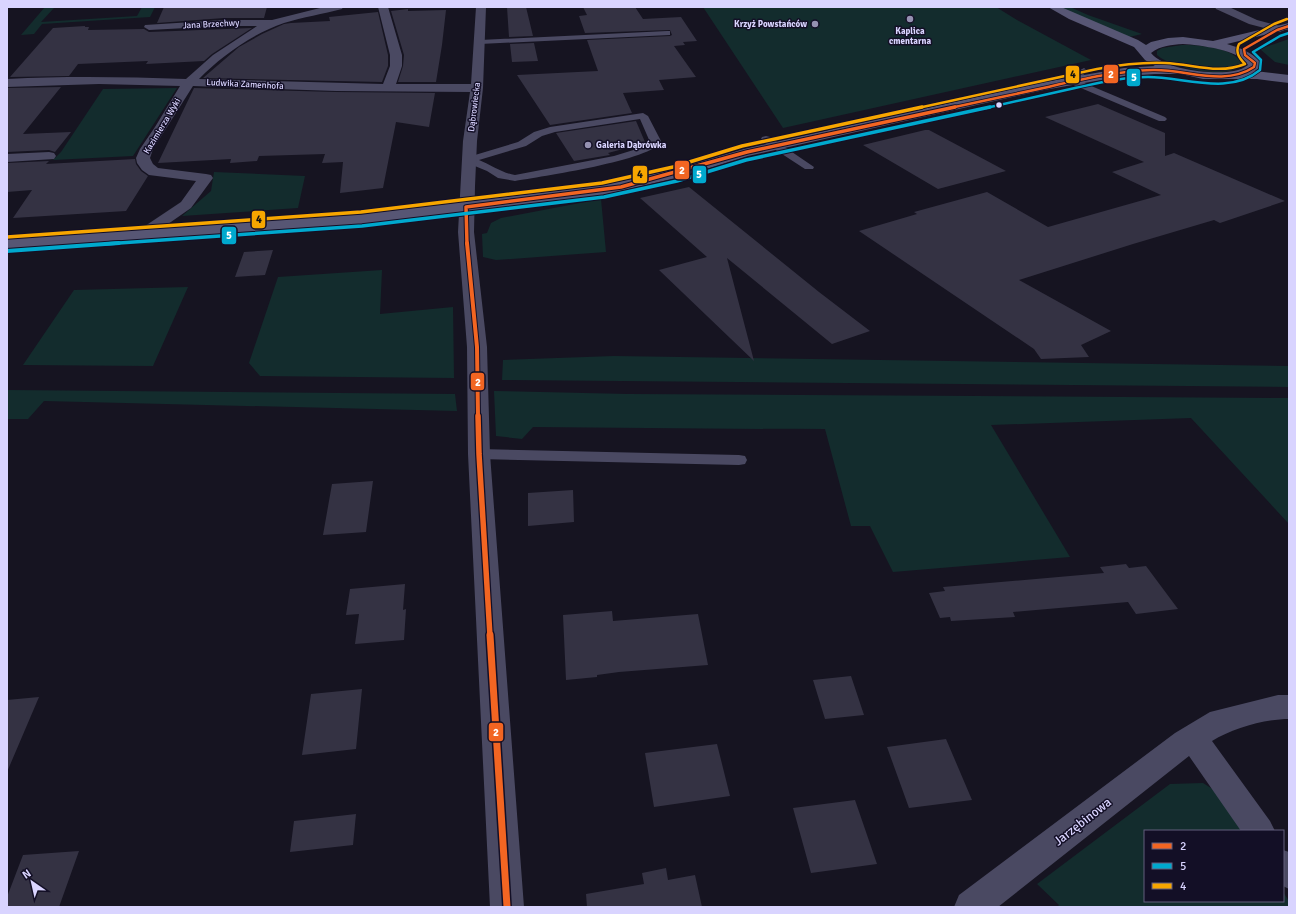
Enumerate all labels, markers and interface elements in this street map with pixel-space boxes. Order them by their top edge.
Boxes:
marker: Kaplica cmentarna [905,14,915,24]
street label: Jana Brzechwy [182,17,240,31]
place label: Krzyż Powstańców [734,19,807,30]
marker: Krzyż Powstańców [810,19,820,29]
place label: Kaplica cmentarna [889,26,931,47]
line badge: 2 [1103,64,1119,84]
line badge: 4 [1065,65,1080,84]
text: 4 [1070,68,1076,81]
text: 2 [1108,68,1114,81]
line badge: 5 [1126,68,1141,87]
text: 5 [1131,71,1137,84]
street label: Ludwika Zamenhofa [206,77,284,92]
street label: Dąbrowiecka [466,81,483,132]
street label: Kazimierza Wyki [141,96,183,156]
unlabelled marker [994,100,1004,110]
marker: Galeria Dąbrówka [583,140,593,150]
place label: Galeria Dąbrówka [596,140,667,151]
line badge: 2 [674,160,690,180]
text: 2 [679,164,685,177]
line badge: 4 [632,165,648,184]
line badge: 5 [692,165,707,184]
text: 4 [637,168,643,181]
text: 5 [696,168,702,181]
line badge: 4 [251,210,266,229]
text: 4 [256,213,262,226]
line badge: 5 [221,226,237,245]
text: 5 [226,229,232,242]
line badge: 2 [470,372,485,391]
text: 2 [475,376,481,389]
line badge: 2 [488,722,504,742]
text: 2 [493,726,499,739]
street label: Jarzębinowa [1050,794,1115,849]
legend [1144,830,1284,902]
text: 2 [1180,839,1186,854]
text: 5 [1180,859,1186,874]
north arrow [12,862,52,902]
text: N [20,867,33,882]
text: 4 [1180,879,1187,894]

